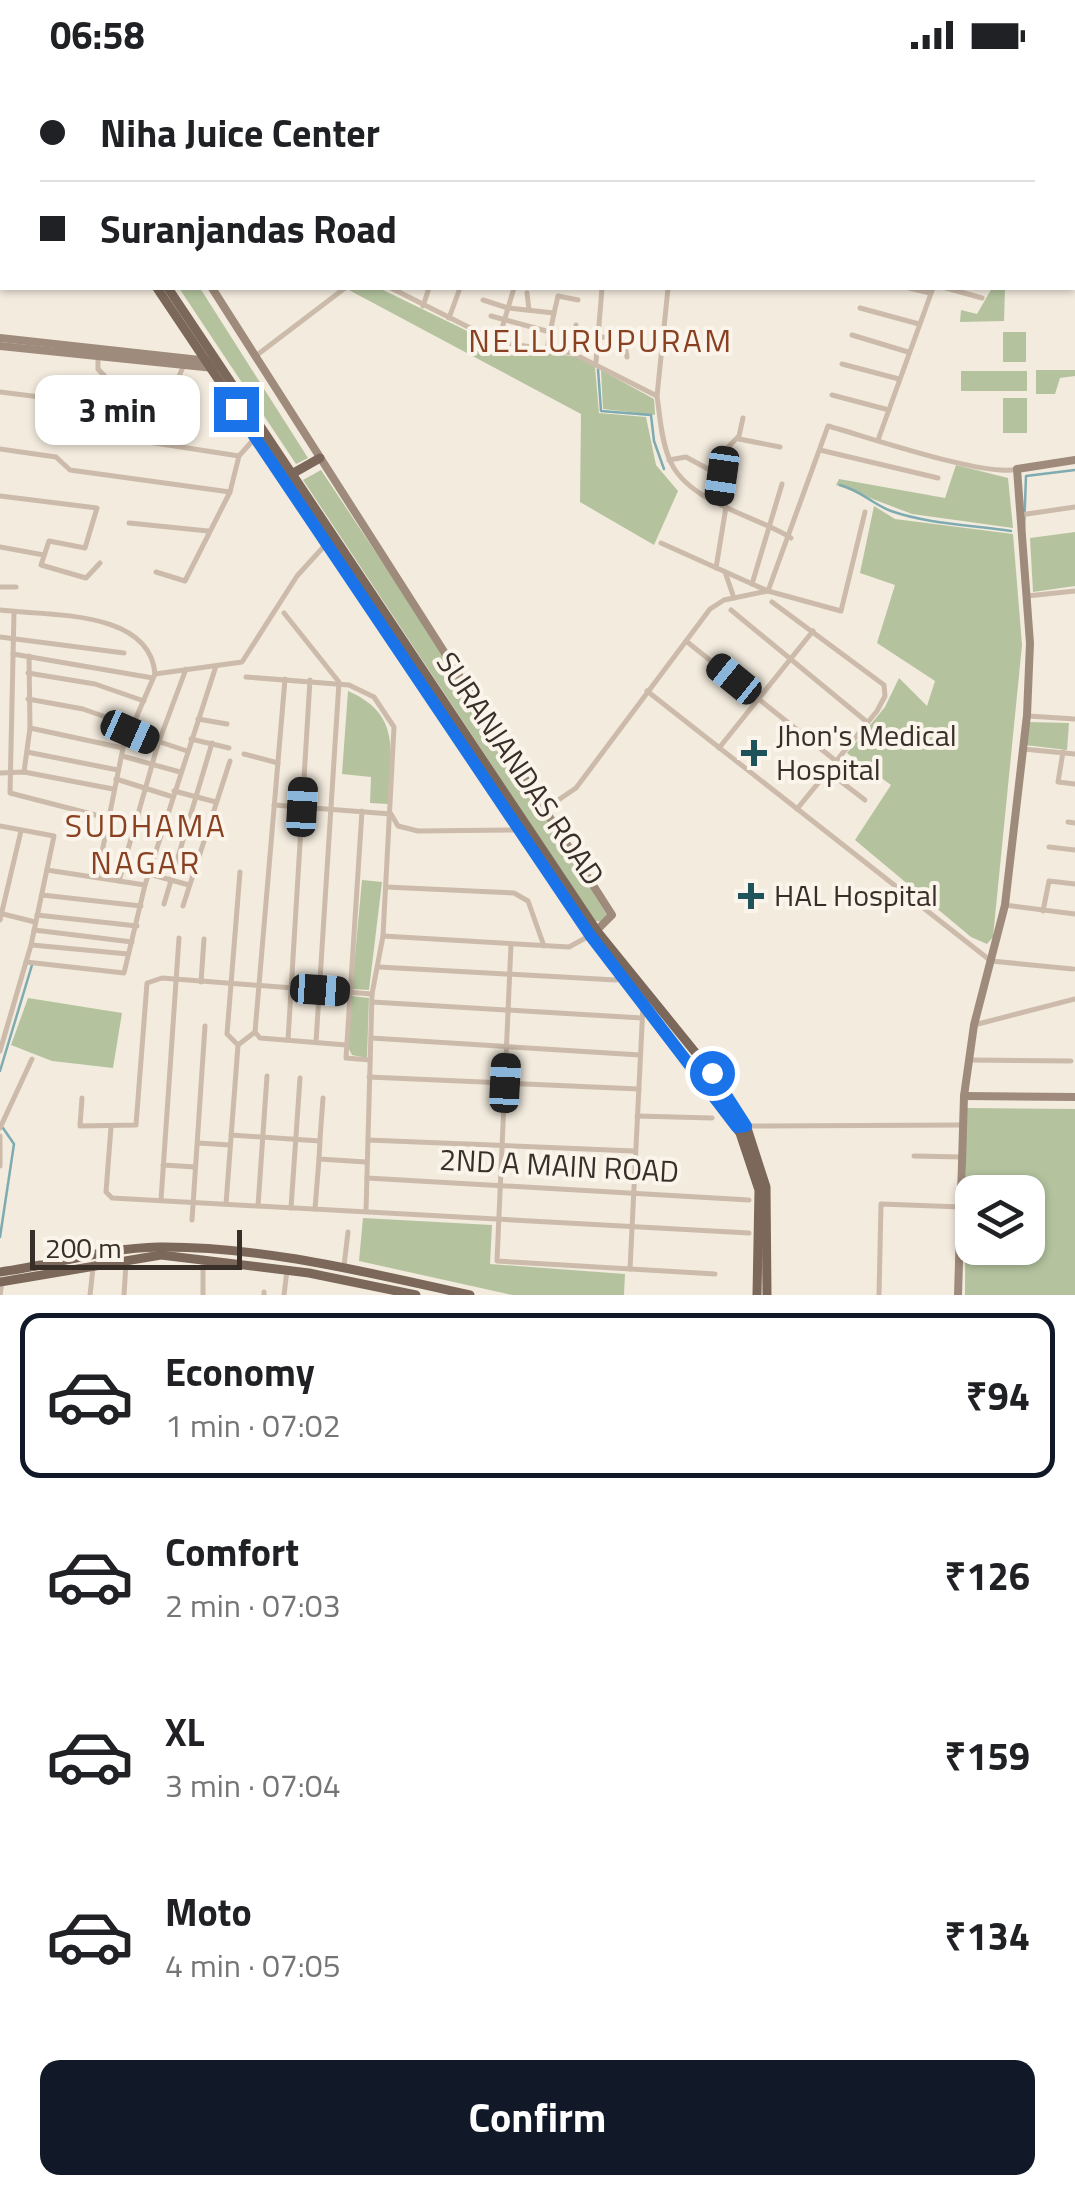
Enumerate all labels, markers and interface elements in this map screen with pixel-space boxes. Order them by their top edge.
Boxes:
text: 06:58 [50,6,145,64]
text: Niha Juice Center [100,104,380,162]
text: Suranjandas Road [100,200,397,258]
district label: NELLURUPURAM [468,316,734,364]
callout: 3 min [36,374,201,444]
text: 3 min [79,386,156,434]
route end [214,387,259,432]
car [703,444,741,508]
street label: SURANJANDAS ROAD [425,642,616,895]
car [701,648,767,710]
car [96,706,164,758]
place label: Jhon's Medical Hospital [776,712,957,792]
marker: Jhon's Medical Hospital [741,740,767,766]
car [285,776,319,838]
district label: SUDHAMA NAGAR [65,801,227,886]
place label: HAL Hospital [774,872,938,918]
marker: HAL Hospital [738,883,764,909]
car [289,973,351,1007]
route start [690,1051,735,1096]
car [488,1052,522,1114]
street label: 2ND A MAIN ROAD [438,1136,680,1194]
map controls [955,1175,1045,1265]
button: layers [955,1175,1045,1265]
scale bar [30,1225,242,1270]
text: 200 m [45,1226,122,1269]
text: Economy [165,1343,315,1401]
icon: car [45,1351,135,1441]
text: ₹94 [966,1367,1030,1425]
text: 1 min · 07:02 [165,1401,341,1449]
text: Comfort [165,1523,299,1581]
icon: car [45,1531,135,1621]
text: ₹126 [944,1547,1030,1605]
text: 2 min · 07:03 [165,1581,341,1629]
text: XL [165,1703,205,1761]
icon: car [45,1711,135,1801]
text: ₹159 [944,1727,1030,1785]
text: 3 min · 07:04 [165,1761,341,1809]
text: Moto [165,1883,252,1941]
icon: car [45,1891,135,1981]
text: ₹134 [944,1907,1030,1965]
text: 4 min · 07:05 [165,1941,341,1989]
button: Confirm [40,2060,1035,2175]

